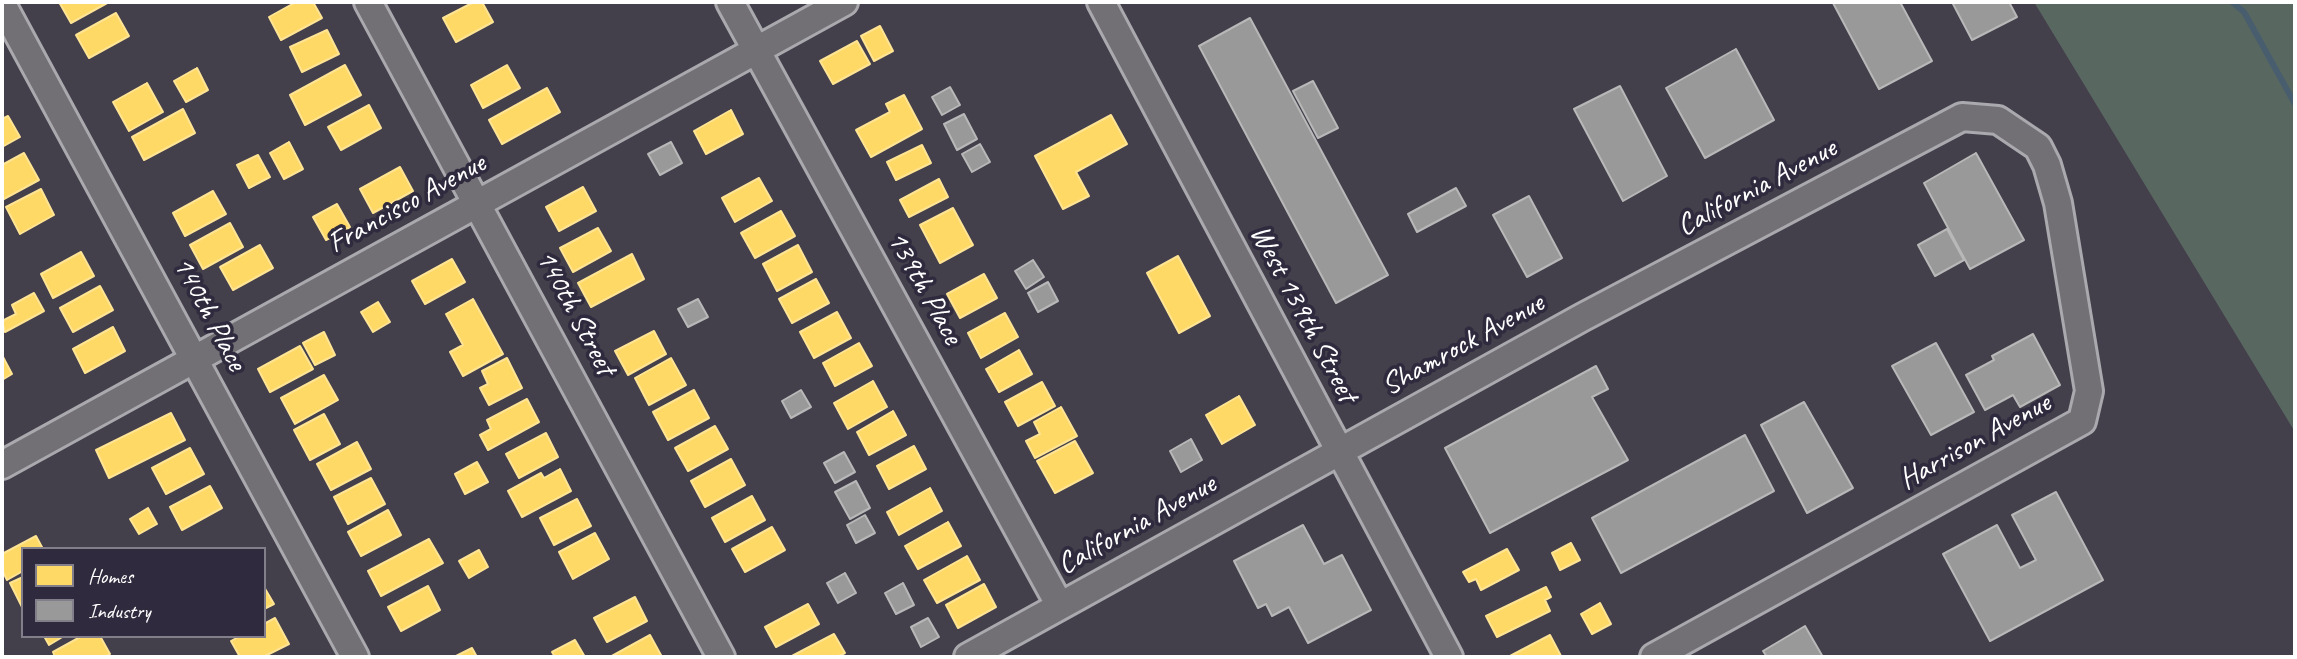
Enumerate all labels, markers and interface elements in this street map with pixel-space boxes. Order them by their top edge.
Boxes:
street label: California Avenue [1671,131,1843,245]
street label: Francisco Avenue [322,146,492,262]
street label: West 139th Street [1241,219,1365,409]
street label: 139th Place [878,225,970,351]
street label: 140th Street [527,244,623,382]
street label: 140th Place [164,251,254,377]
street label: Shamrock Avenue [1376,286,1550,404]
street label: Harrison Avenue [1893,386,2057,498]
street label: California Avenue [1052,467,1222,583]
legend [21,547,266,638]
text: Homes [88,563,133,589]
text: Industry [88,598,151,624]

